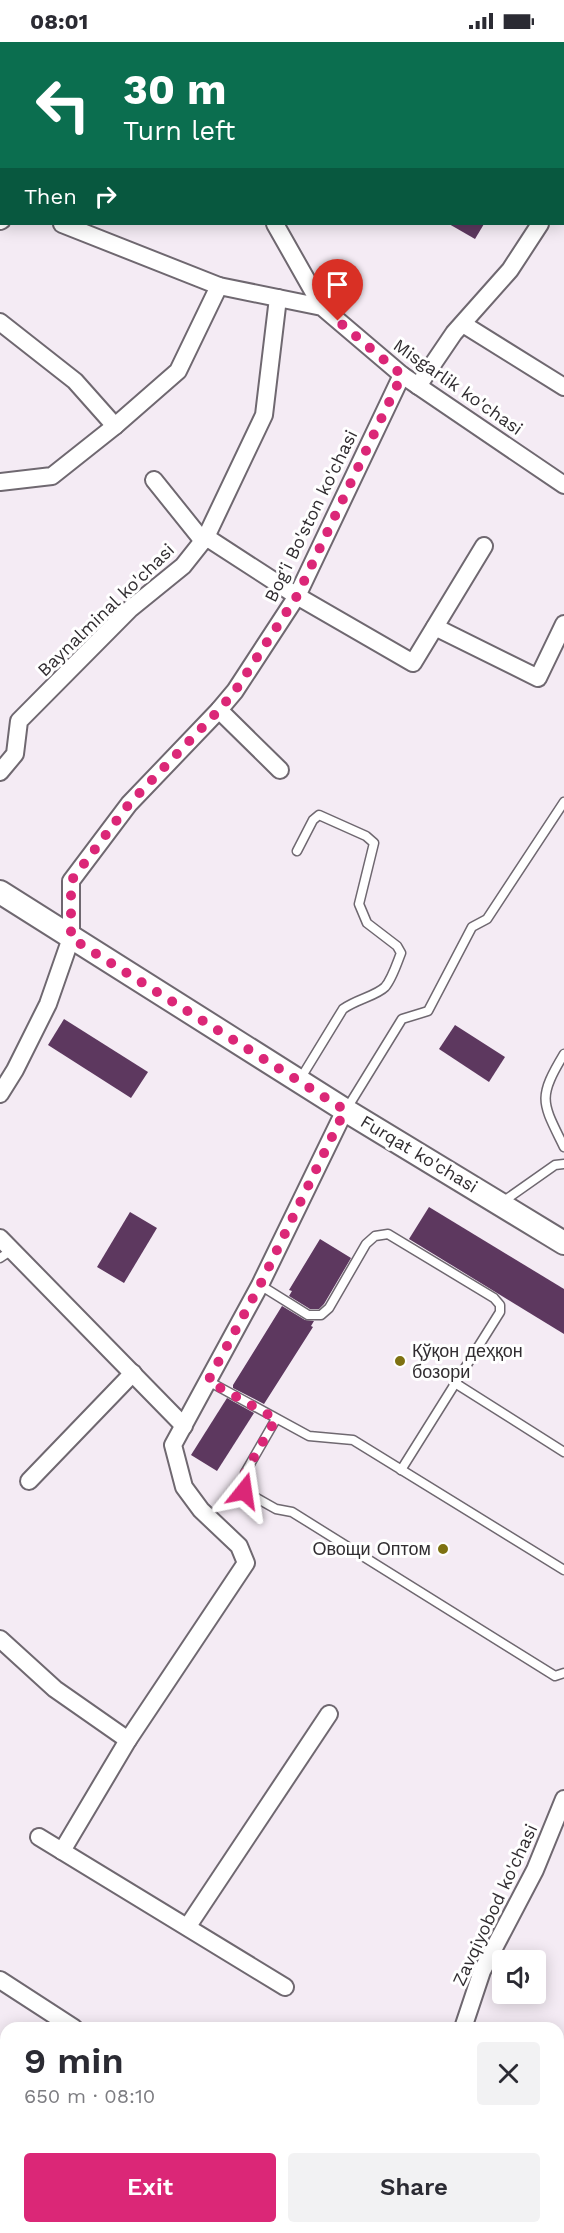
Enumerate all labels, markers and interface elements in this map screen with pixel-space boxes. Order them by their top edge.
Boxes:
text: 08:01 [30,9,88,34]
text: 30 m [123,65,227,114]
icon: left [24,66,102,144]
text: Turn left [123,115,235,147]
icon: right [89,180,122,213]
text: Then [24,184,77,209]
pin [312,259,363,321]
icon: arrive [321,268,354,301]
street label: Misgarlik ko'chasi [390,334,527,439]
street label: Bog'i Bo'ston ko'chasi [260,426,361,605]
street label: Baynalminal ko'chasi [33,539,178,680]
street label: Furqat ko'chasi [357,1110,482,1197]
place label: Қўқон деҳқон бозори [412,1340,523,1382]
marker: Қўқон деҳқон бозори [393,1354,407,1368]
position arrow [212,1459,276,1523]
place label: Овощи Оптом [312,1538,431,1559]
marker: Овощи Оптом [436,1542,450,1556]
street label: Zavqiyobod ko'chasi [448,1821,541,1989]
map controls [492,1950,546,2004]
button: sound [492,1950,546,2004]
text: 9 min [24,2040,124,2082]
button: close [477,2042,540,2105]
text: 650 m · 08:10 [24,2084,155,2108]
button: Exit [24,2153,276,2222]
button: Share [288,2153,540,2222]

